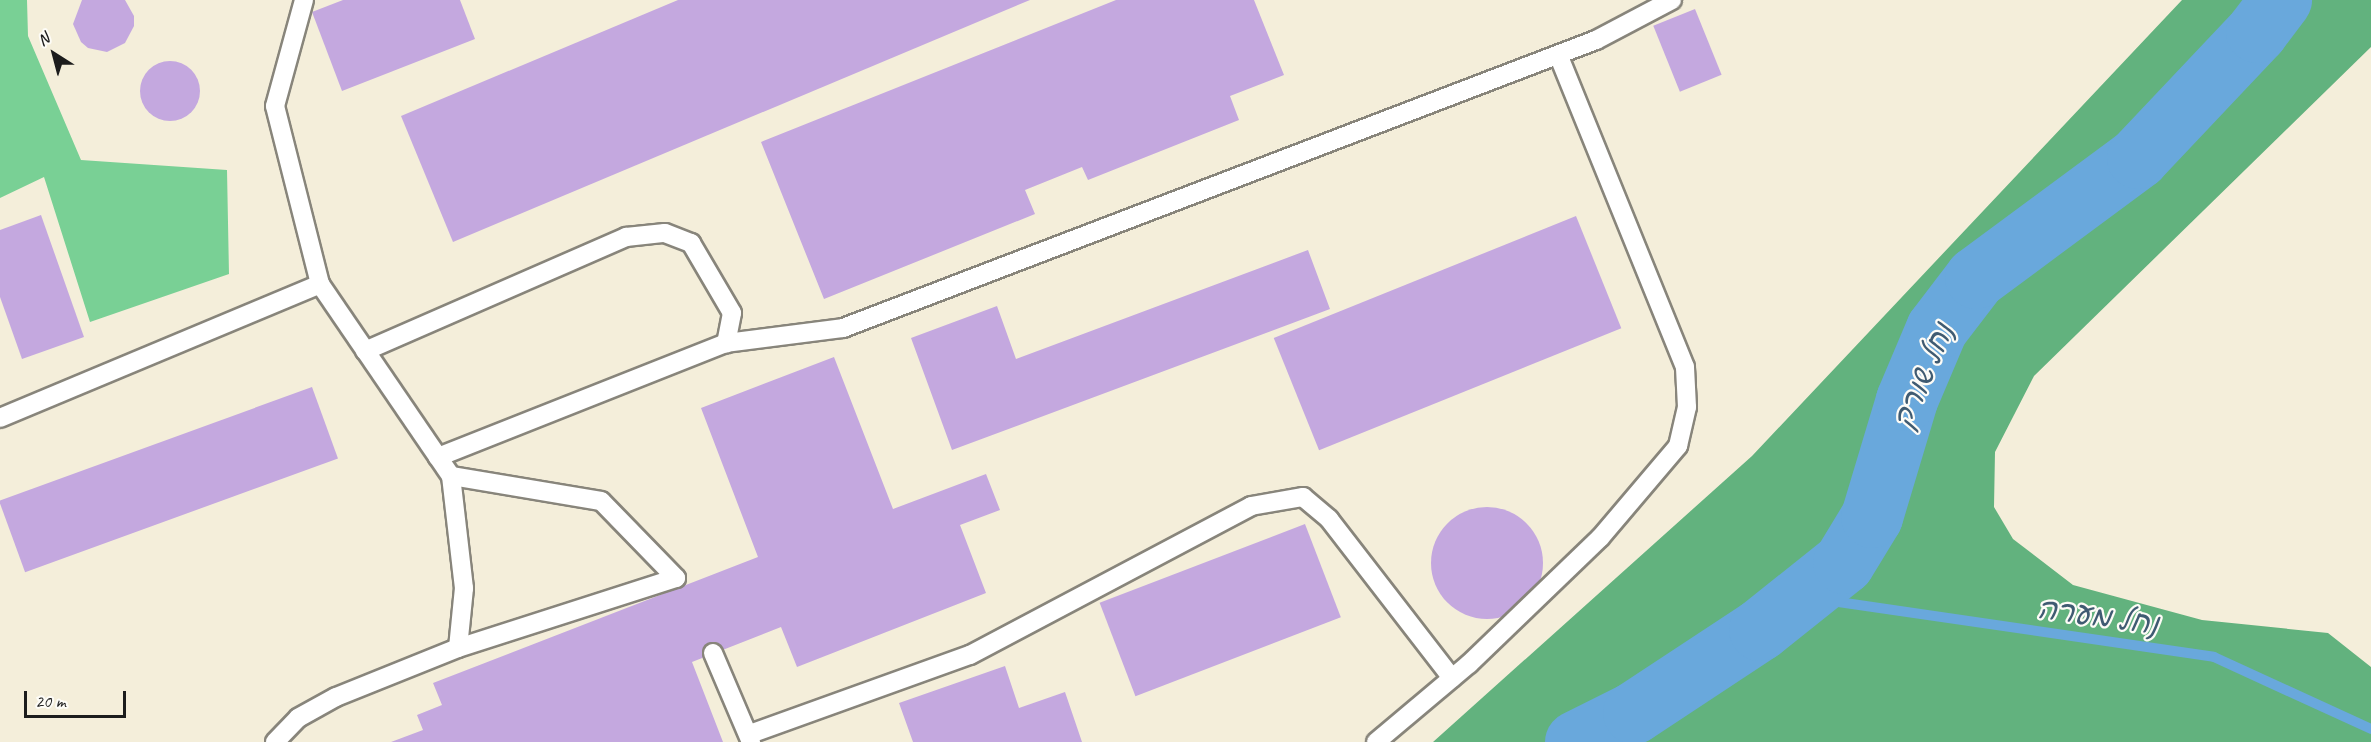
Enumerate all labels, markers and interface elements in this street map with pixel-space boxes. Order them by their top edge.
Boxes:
north arrow [24,24,84,84]
text: N [34,28,53,50]
water label: נחל שורק [1885,318,1961,434]
water label: נחל מערה [2035,590,2161,642]
scale bar [27,679,129,717]
text: 20 m [35,690,66,712]

